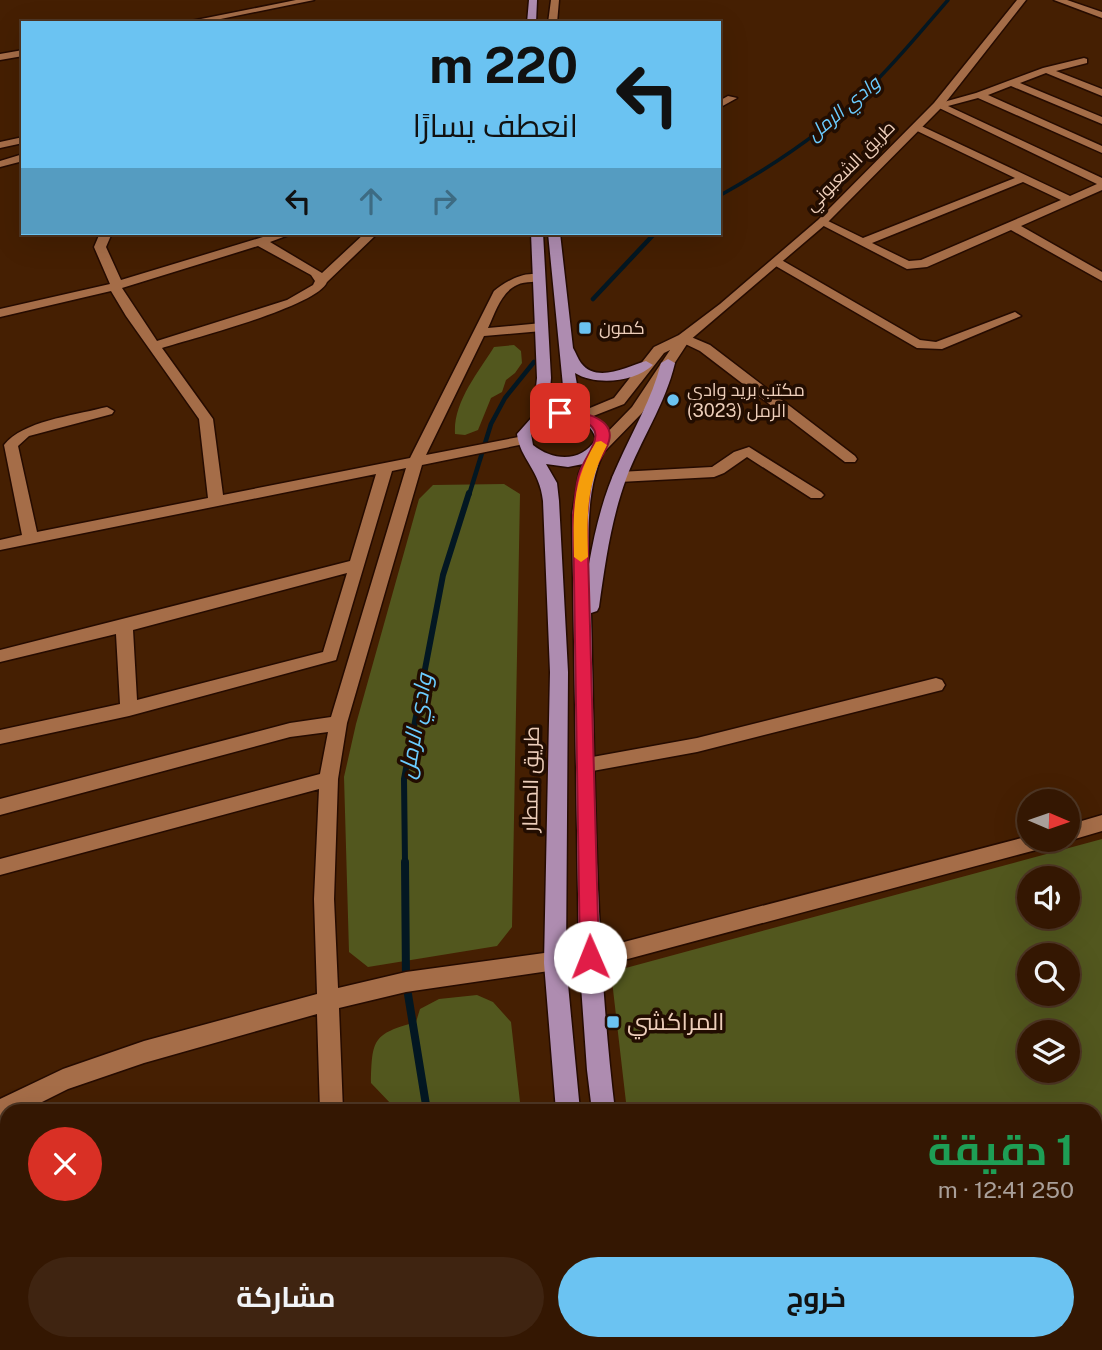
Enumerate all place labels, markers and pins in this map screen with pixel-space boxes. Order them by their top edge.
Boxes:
place label: كمون [599,317,645,339]
marker: كمون [577,320,593,336]
place label: مكتب بريد وادي الرمل (3023) [687,379,805,422]
pin [530,383,590,443]
marker: مكتب بريد وادي الرمل (3023) [665,392,681,408]
place label: المراكشي [627,1007,724,1040]
marker: المراكشي [605,1014,621,1030]

